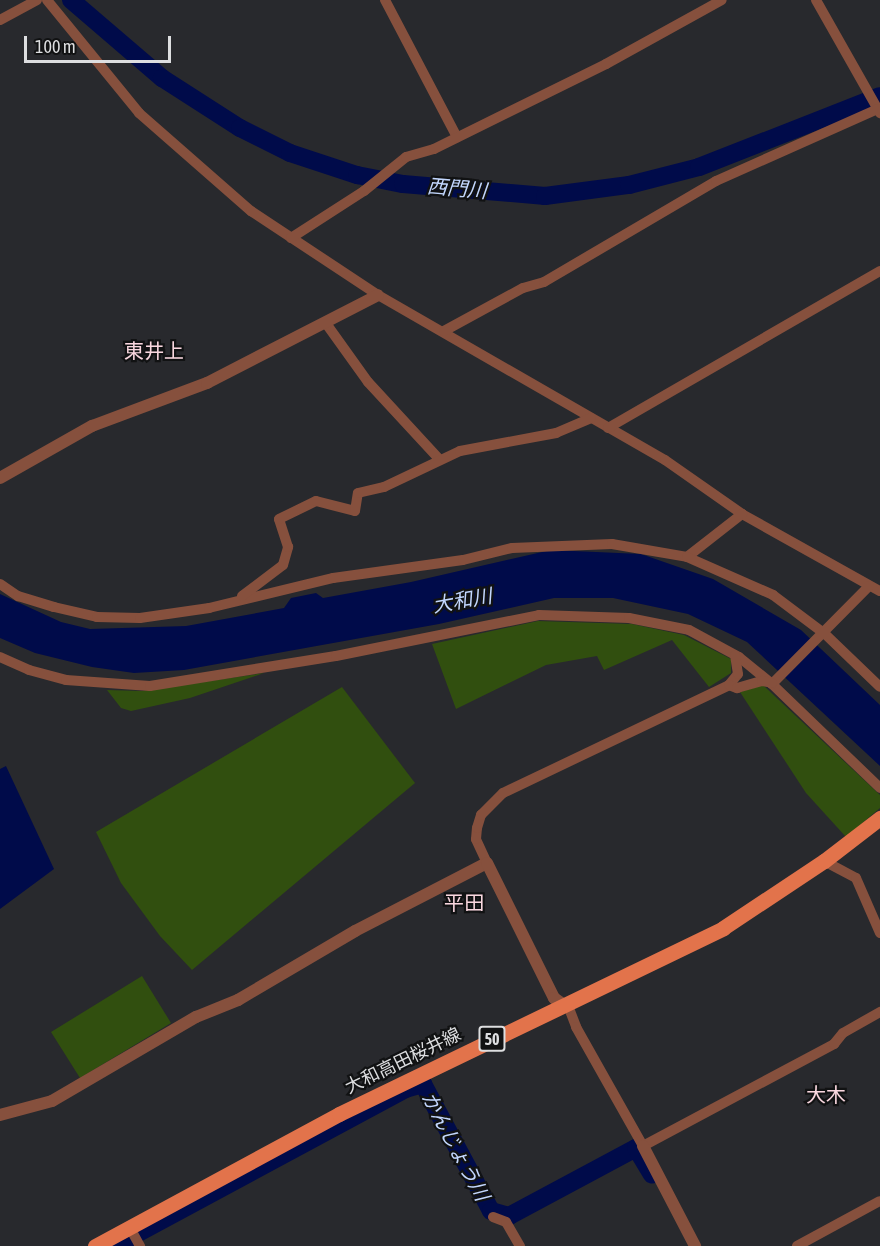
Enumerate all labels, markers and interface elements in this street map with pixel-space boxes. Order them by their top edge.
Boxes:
scale bar [27,24,174,62]
text: 100 m [35,36,76,57]
water label: 西門川 [426,173,488,203]
district label: 東井上 [124,338,184,362]
water label: 大和川 [430,583,494,617]
district label: 平田 [444,890,484,914]
street label: 大和高田桜井線 [342,1024,464,1098]
road number: 50 [477,1026,507,1052]
district label: 大木 [806,1082,846,1106]
water label: かんじょう川 [417,1087,495,1205]

